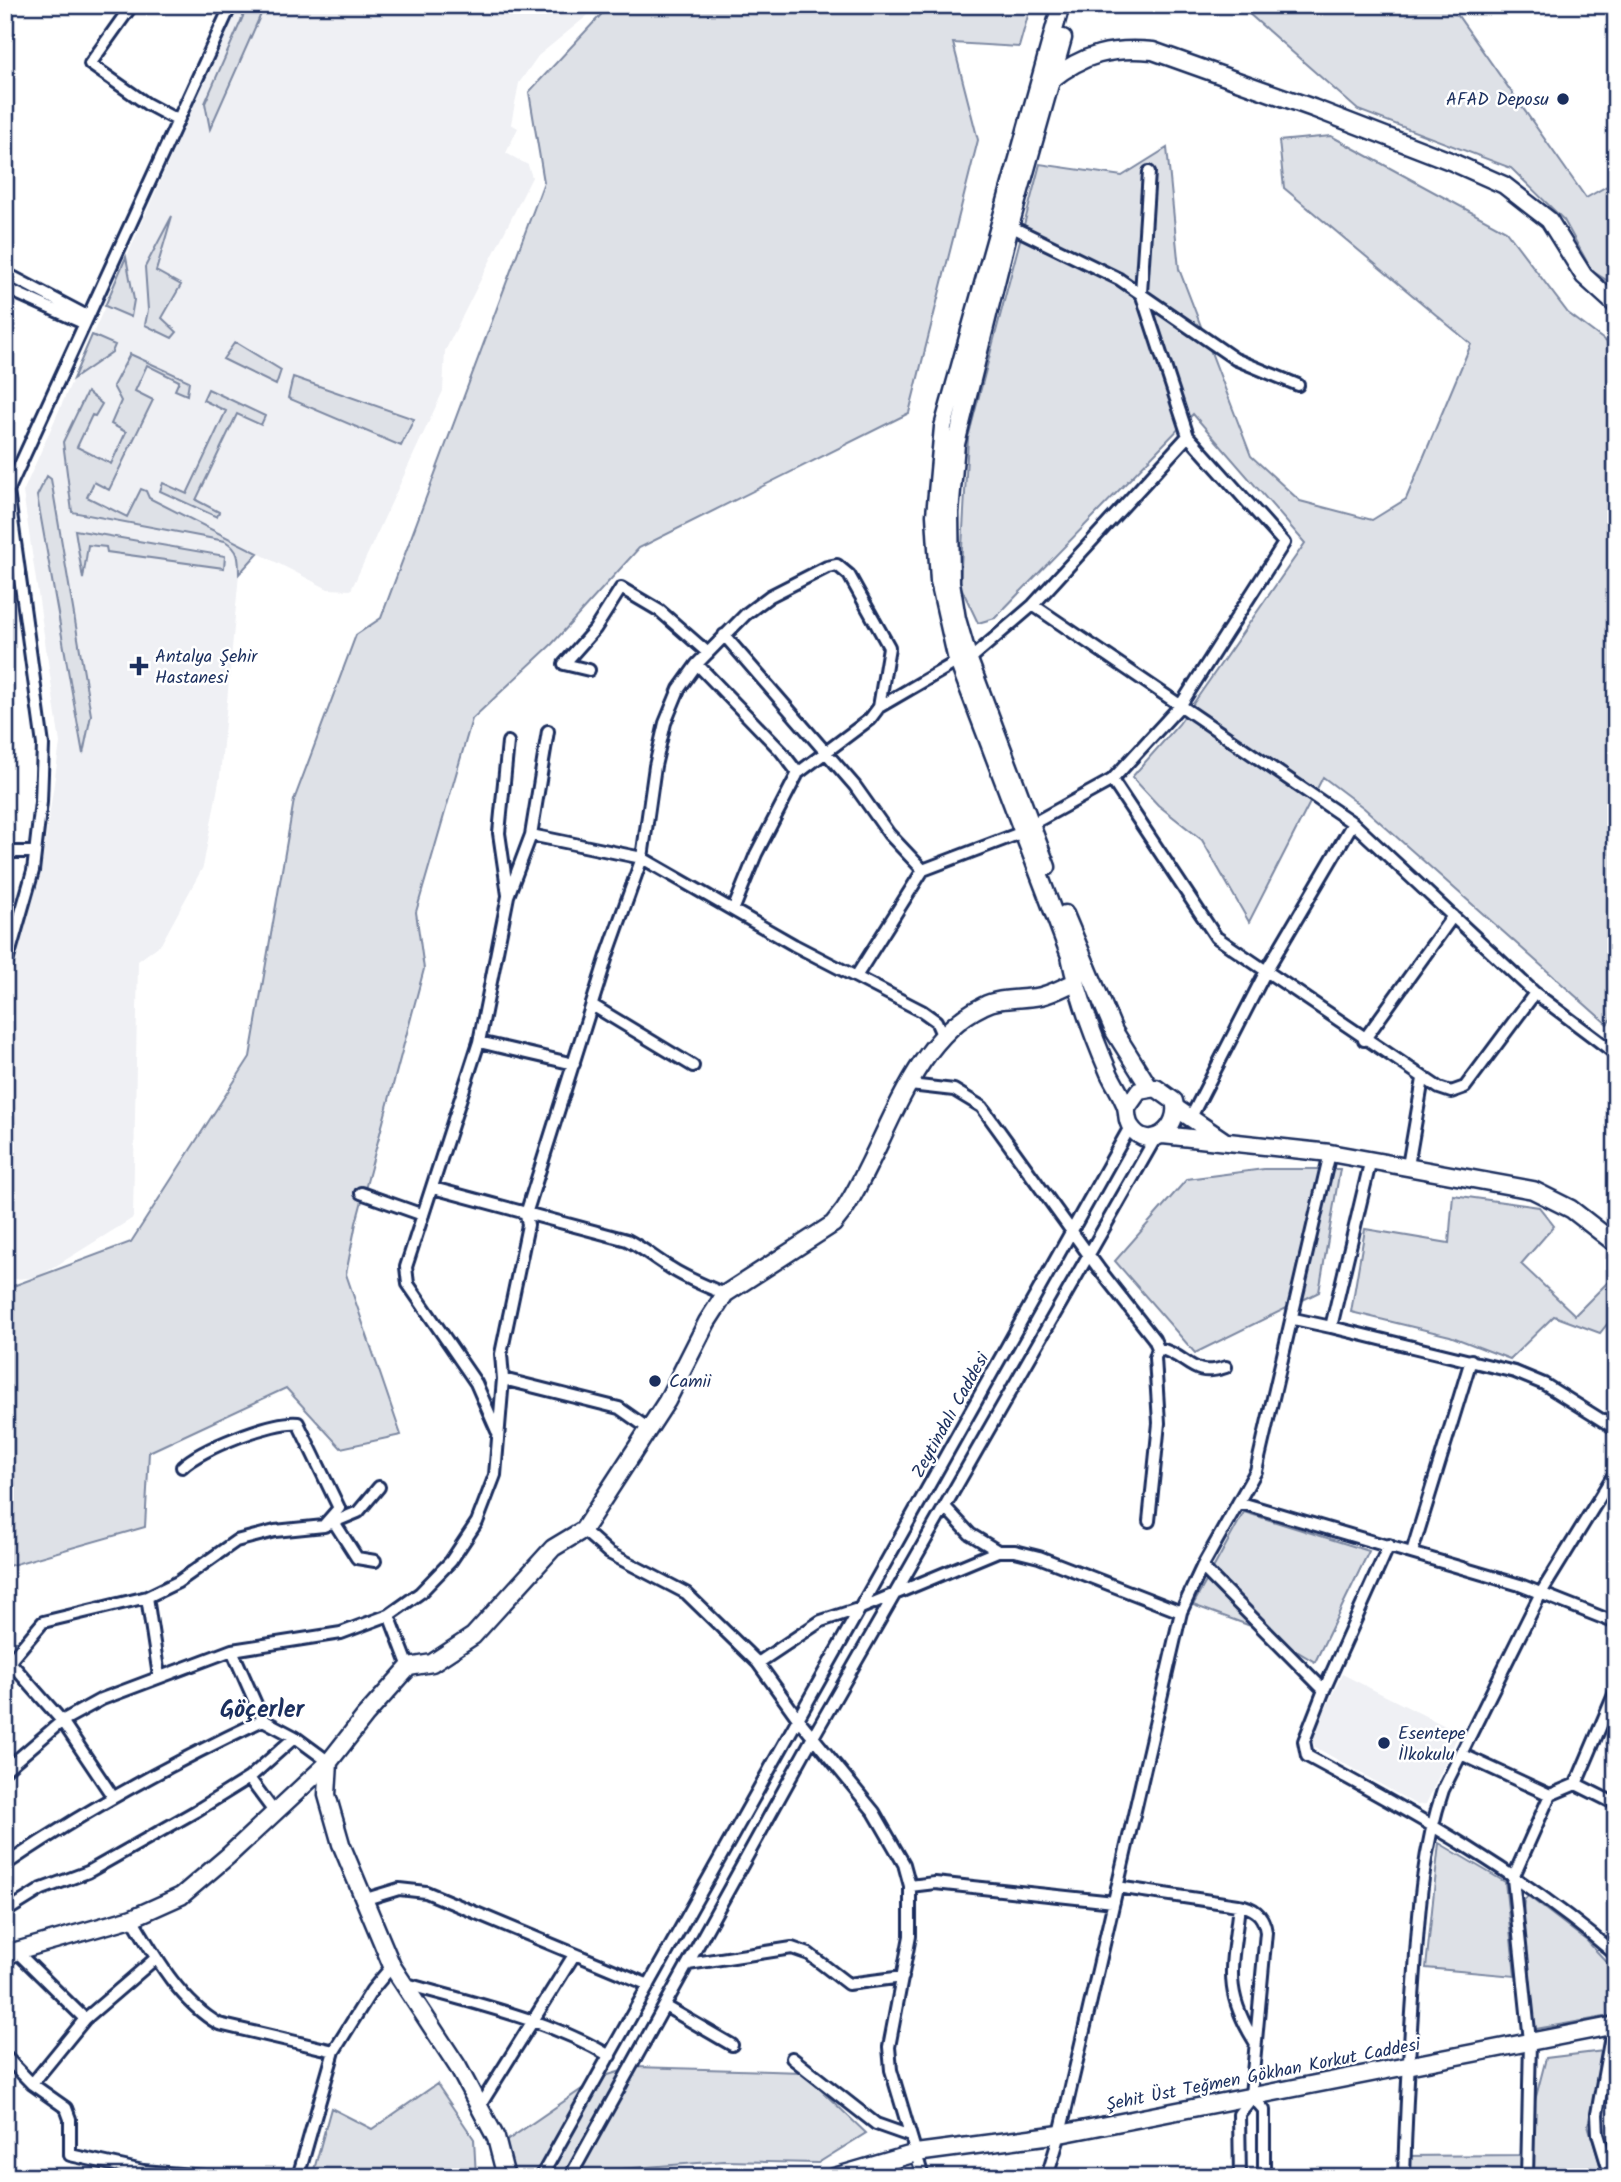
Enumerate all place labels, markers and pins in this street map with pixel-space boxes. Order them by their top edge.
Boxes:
place label: AFAD Deposu [1446,86,1549,115]
marker: AFAD Deposu [1555,91,1571,107]
place label: Antalya Şehir Hastanesi [155,643,258,693]
marker: Antalya Şehir Hastanesi [129,656,149,676]
place label: Camii [669,1368,712,1397]
marker: Camii [647,1373,663,1389]
place label: Esentepe İlkokulu [1398,1720,1466,1770]
marker: Esentepe İlkokulu [1376,1735,1392,1751]

